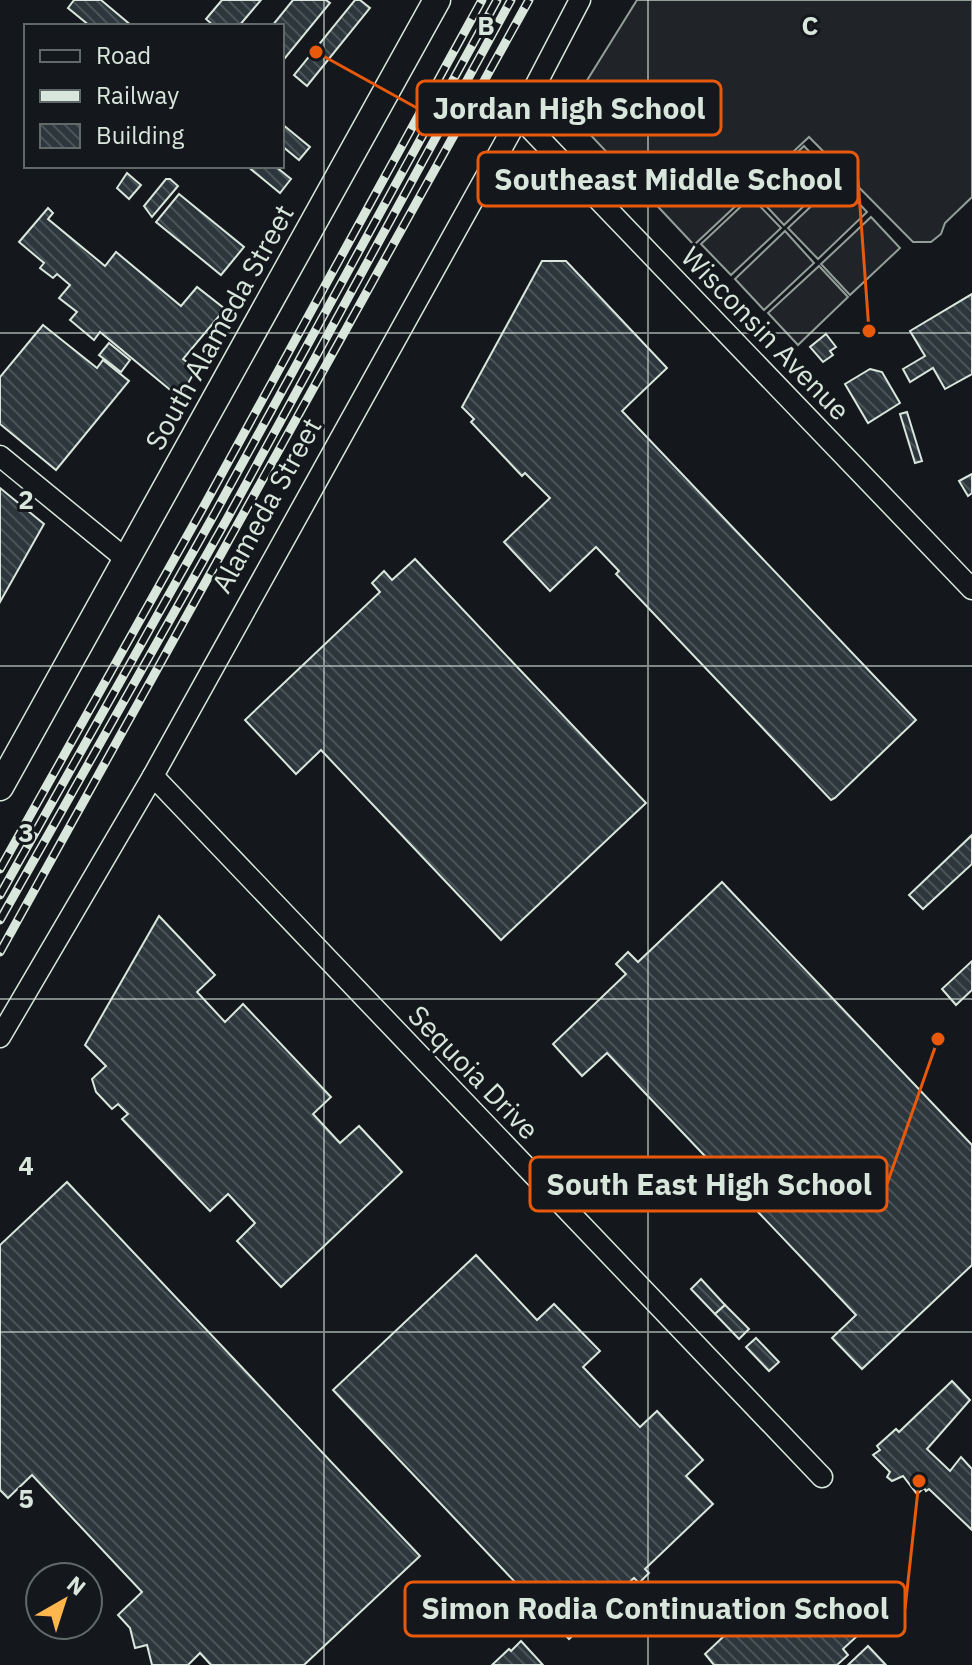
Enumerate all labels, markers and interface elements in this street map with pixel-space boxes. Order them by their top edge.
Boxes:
text: B [477,8,495,42]
text: C [802,8,819,42]
legend [24,24,284,168]
text: Road [96,39,151,71]
text: Railway [96,79,179,111]
callout: Jordan High School [417,81,721,135]
text: Jordan High School [433,88,705,127]
text: Building [96,119,184,151]
callout: Southeast Middle School [478,152,858,206]
text: Southeast Middle School [494,159,842,198]
street label: South Alameda Street [136,198,302,456]
street label: Wisconsin Avenue [674,238,858,428]
street label: Alameda Street [203,411,329,599]
text: 2 [18,482,34,516]
text: 3 [18,815,34,849]
street label: Sequoia Drive [401,997,547,1147]
text: 4 [18,1148,34,1182]
callout: South East High School [530,1157,887,1211]
text: South East High School [546,1164,872,1203]
text: 5 [18,1481,34,1515]
north arrow [24,1561,104,1641]
text: N [62,1569,92,1601]
callout: Simon Rodia Continuation School [405,1582,905,1636]
text: Simon Rodia Continuation School [421,1588,889,1627]

